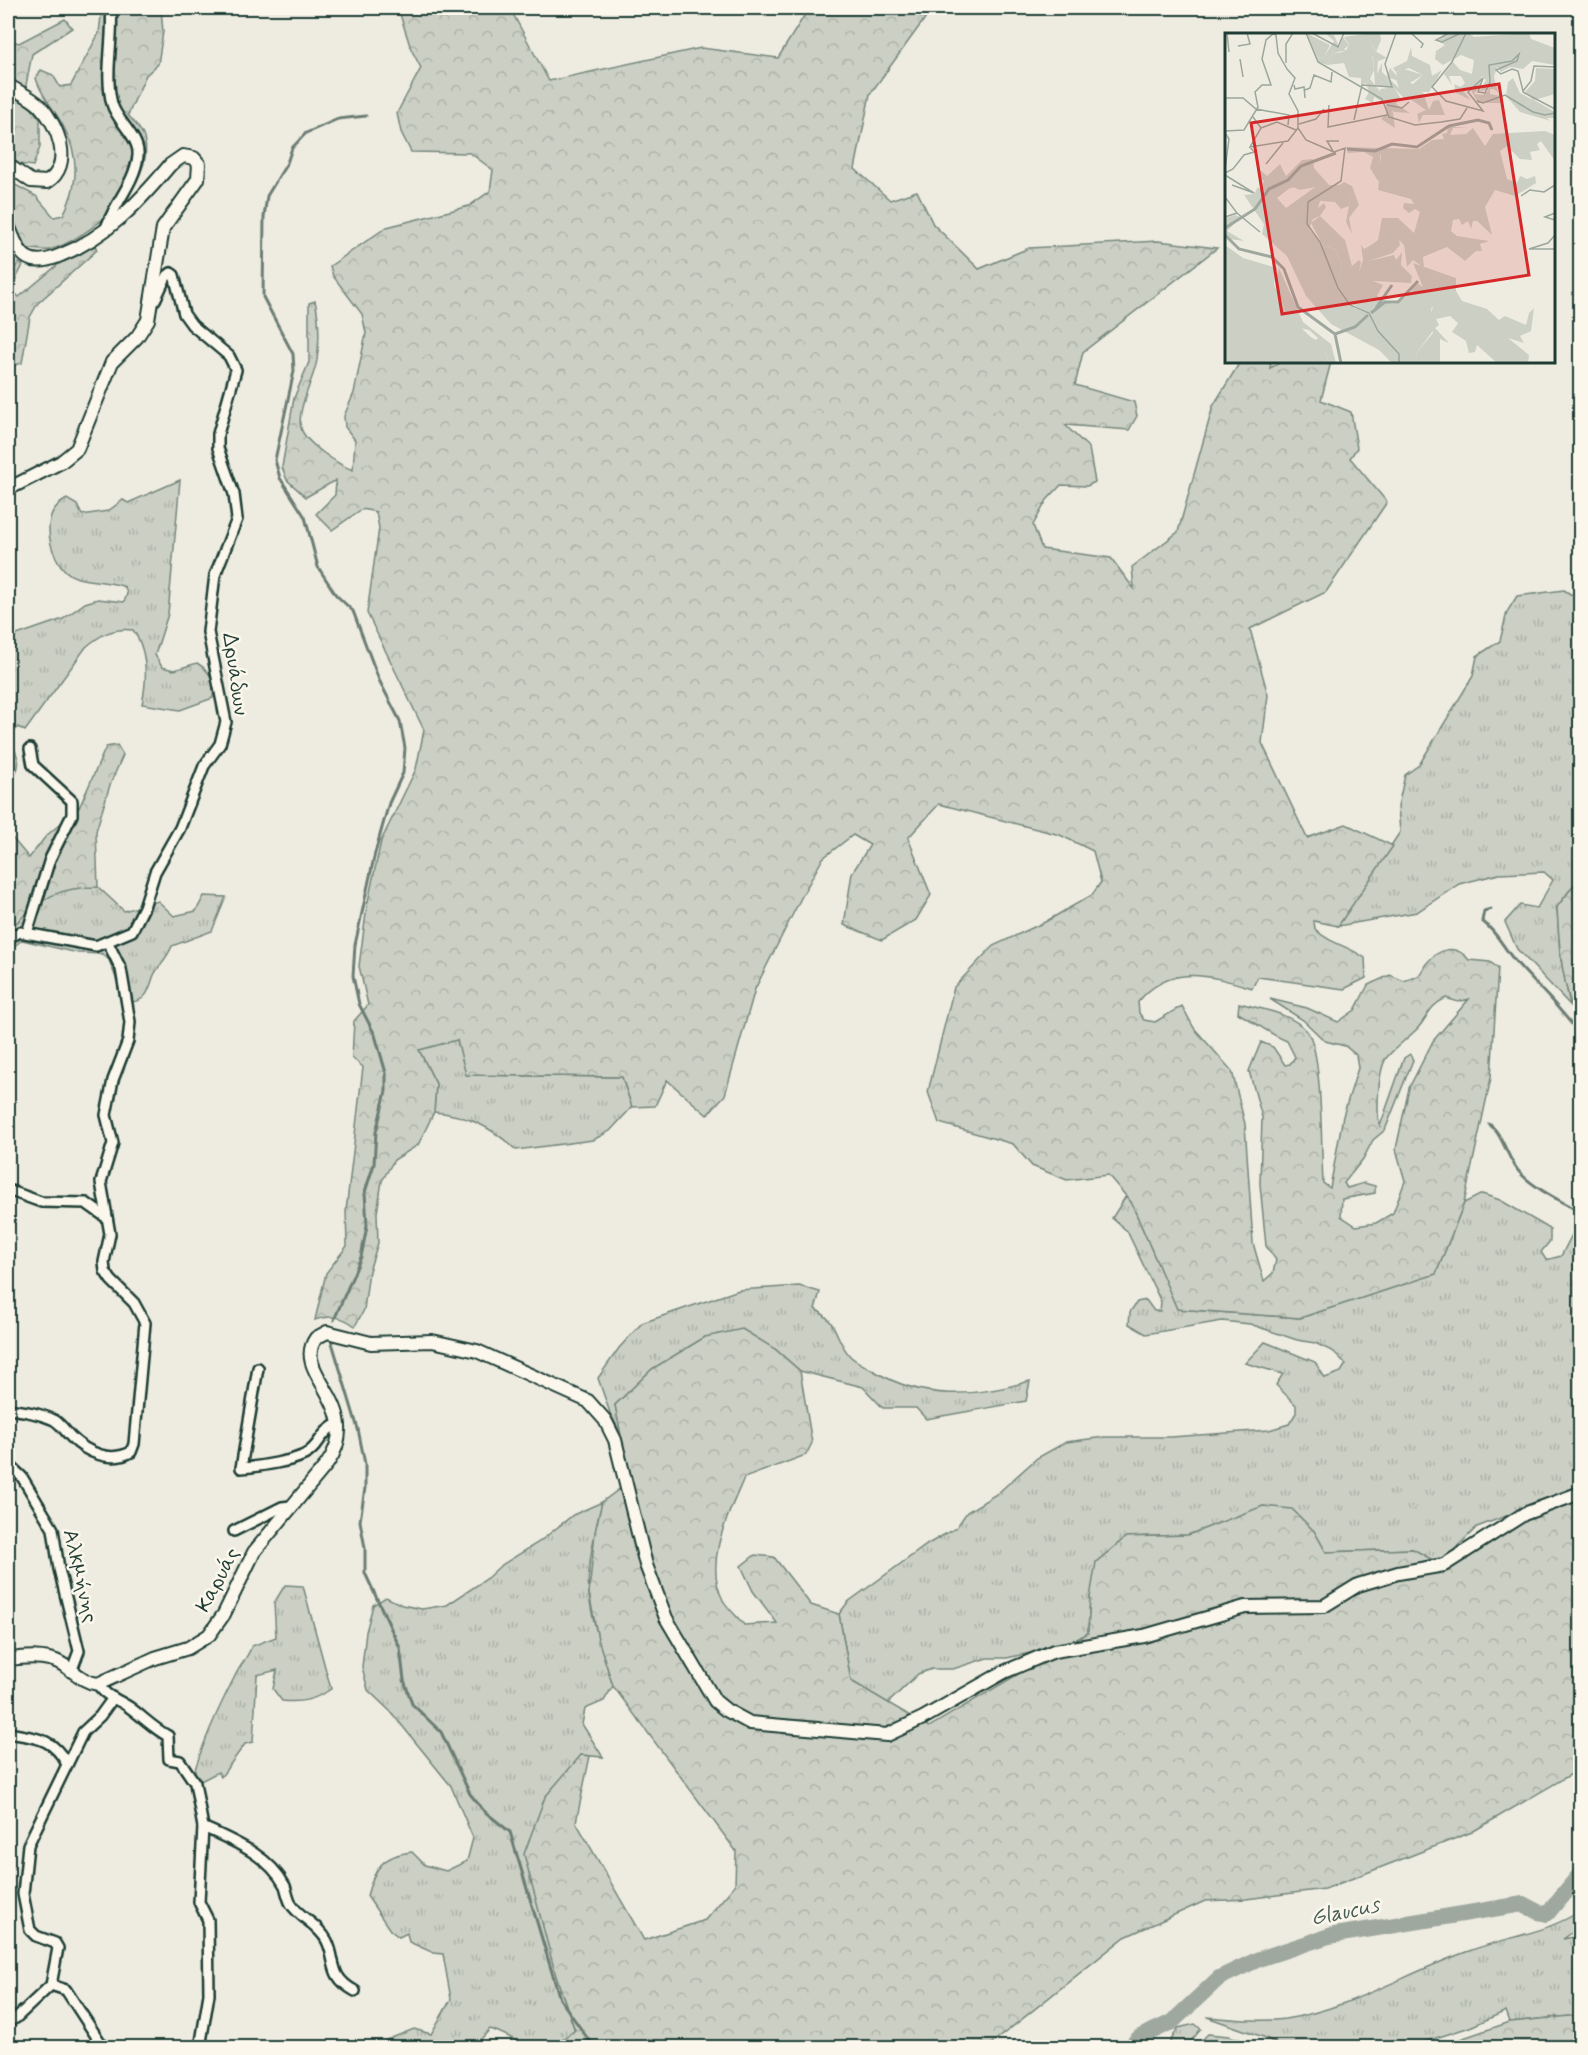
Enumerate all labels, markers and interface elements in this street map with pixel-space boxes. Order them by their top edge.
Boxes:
inset map [1225,33,1555,363]
street label: Δρυάδων [215,631,255,717]
street label: Αλκμήνης [56,1527,104,1625]
street label: Καρυάς [189,1543,247,1617]
water label: Glaucus [1308,1891,1384,1933]

